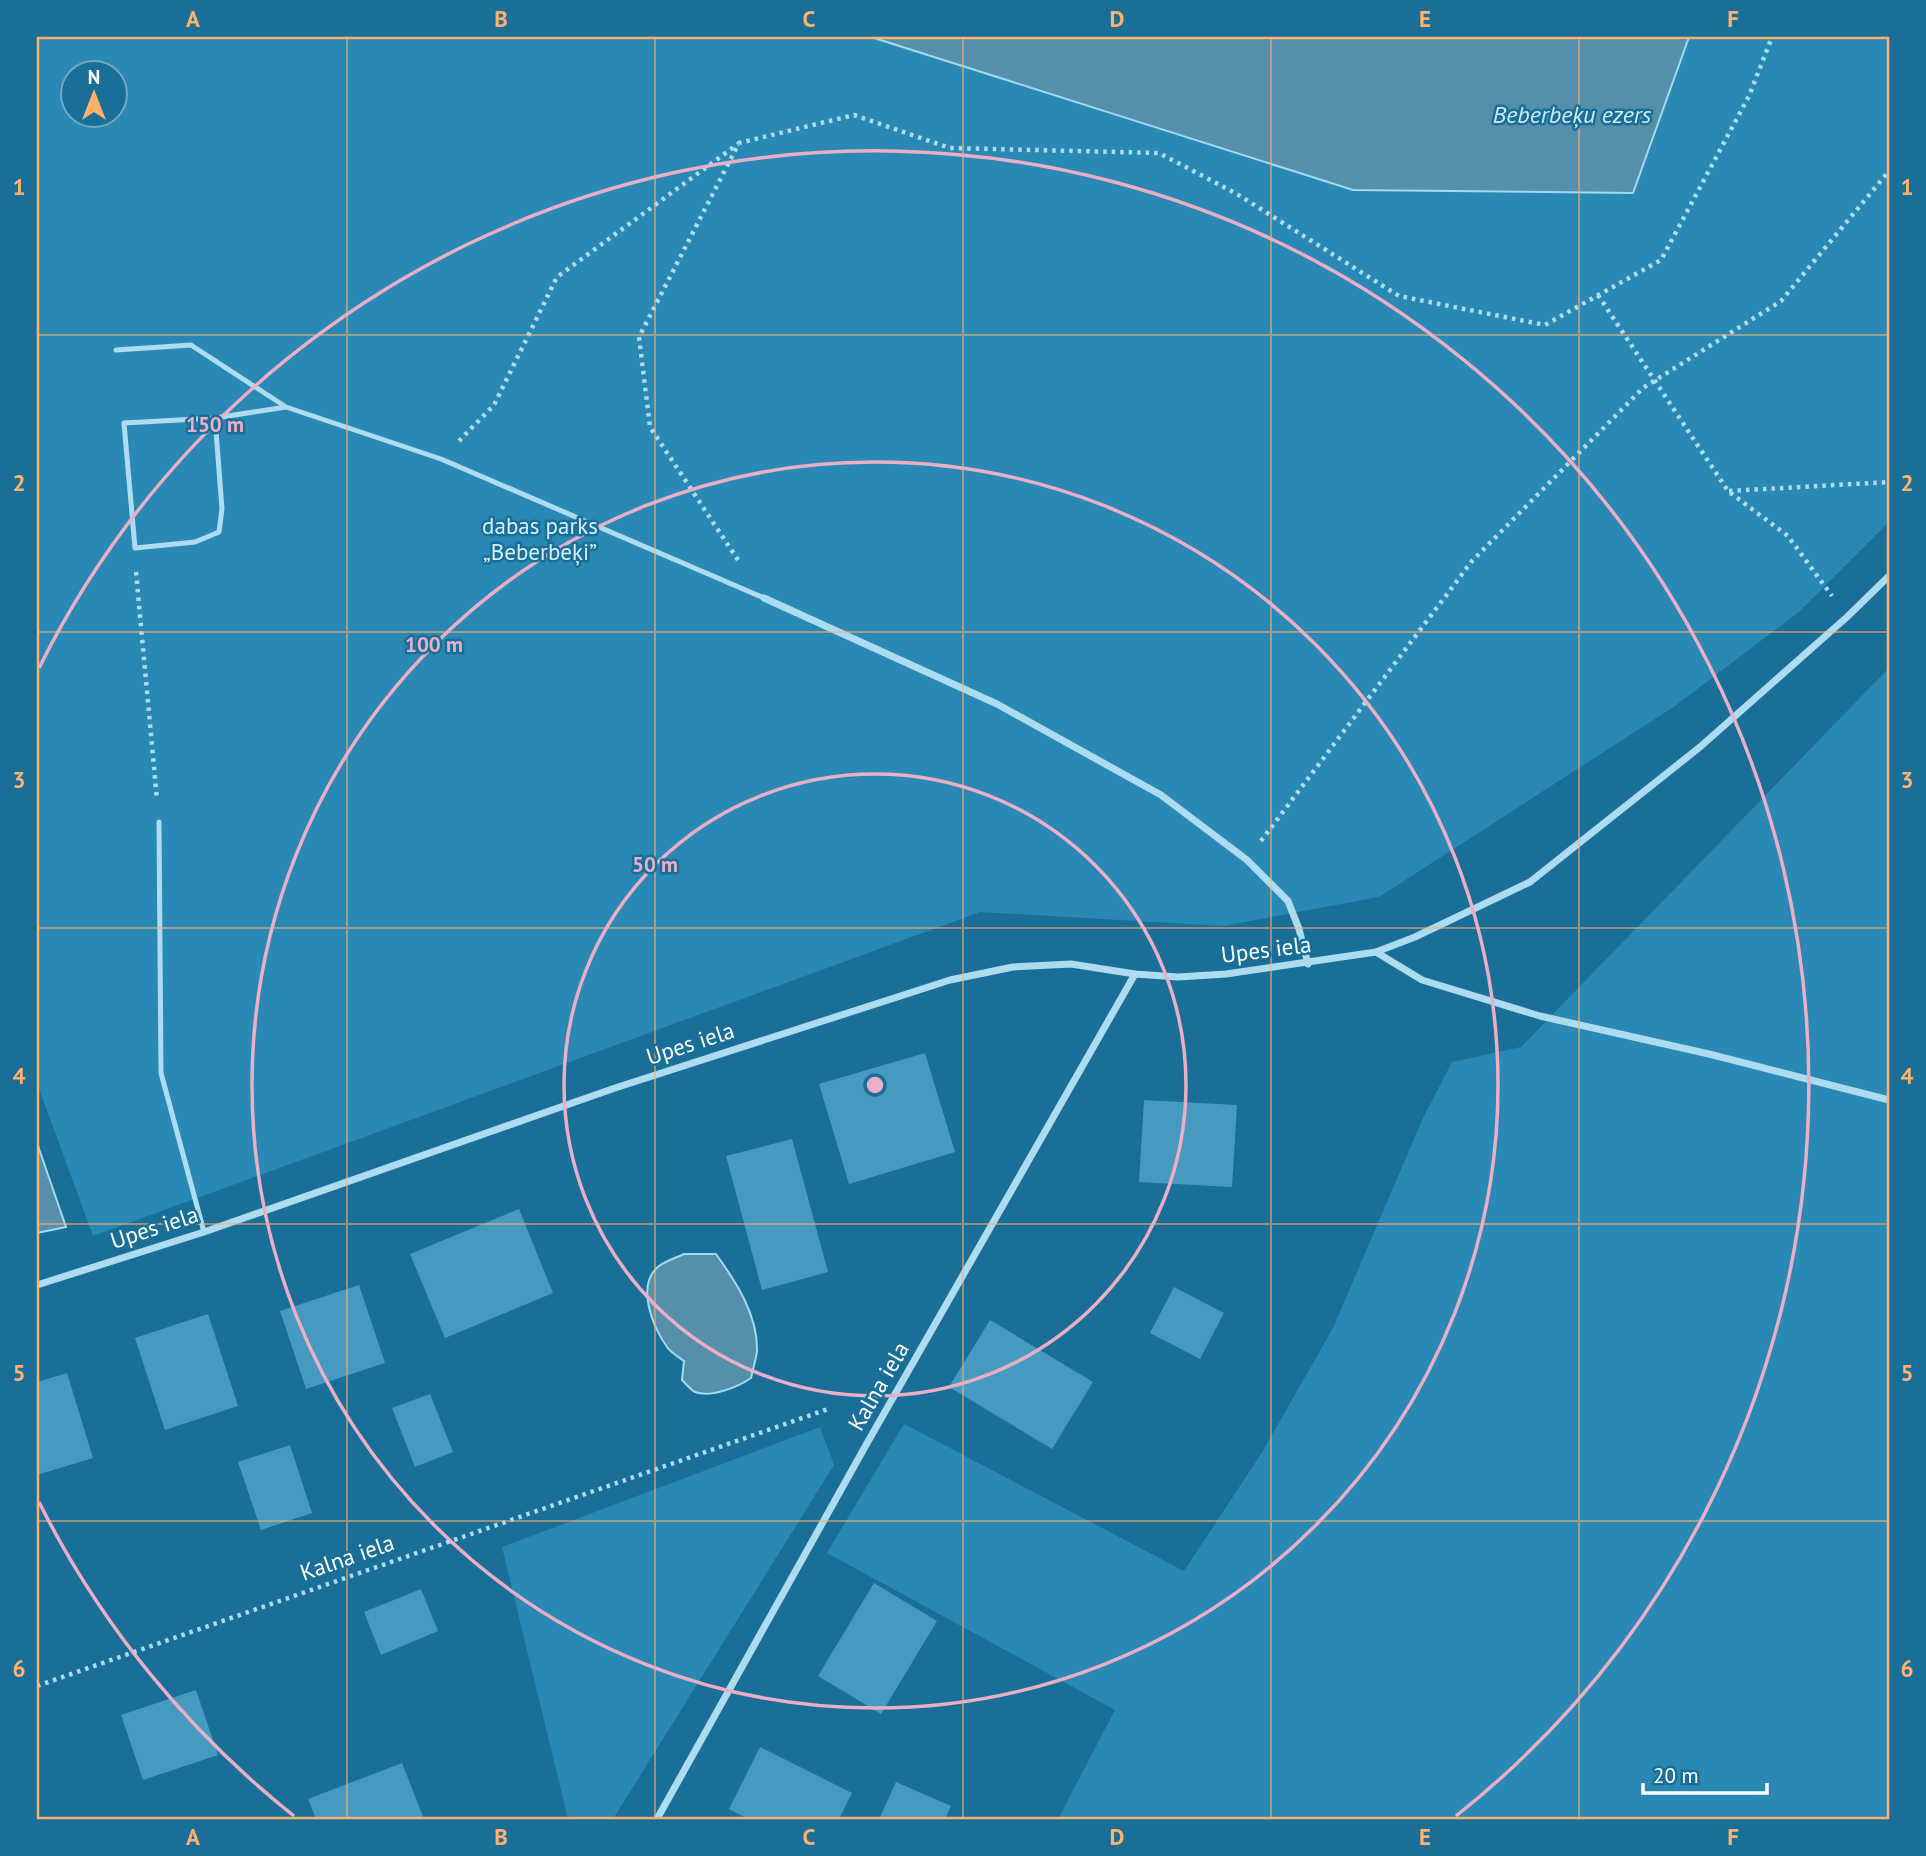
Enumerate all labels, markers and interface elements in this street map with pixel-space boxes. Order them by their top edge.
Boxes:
text: A [186,4,200,33]
text: B [494,4,508,33]
text: C [803,4,816,33]
text: D [1110,4,1124,33]
text: E [1419,4,1431,33]
text: F [1727,4,1739,33]
north arrow [60,60,130,130]
text: N [88,65,100,89]
water label: Beberbeķu ezers [1493,99,1652,130]
text: 1 [12,172,26,201]
text: 1 [1900,172,1914,201]
text: 150 m [186,411,244,438]
text: 2 [12,468,26,497]
text: 2 [1900,468,1914,497]
park label: dabas parks „Beberbeķi” [482,511,598,566]
text: 100 m [405,631,463,658]
text: 3 [12,765,26,794]
text: 3 [1900,765,1914,794]
text: 50 m [632,851,678,878]
street label: Upes iela [1219,929,1313,969]
street label: Upes iela [642,1015,738,1071]
text: 4 [12,1061,26,1090]
text: 4 [1900,1061,1914,1090]
centre of rings [863,1073,887,1097]
street label: Upes iela [106,1199,202,1255]
street label: Kalna iela [841,1336,915,1436]
text: 5 [12,1358,26,1387]
text: 5 [1900,1358,1914,1387]
street label: Kalna iela [296,1527,398,1587]
text: 6 [12,1654,26,1683]
text: 6 [1900,1654,1914,1683]
scale bar [1643,1751,1767,1795]
text: 20 m [1653,1762,1699,1789]
text: A [186,1822,200,1851]
text: B [494,1822,508,1851]
text: C [803,1822,816,1851]
text: D [1110,1822,1124,1851]
text: E [1419,1822,1431,1851]
text: F [1727,1822,1739,1851]

